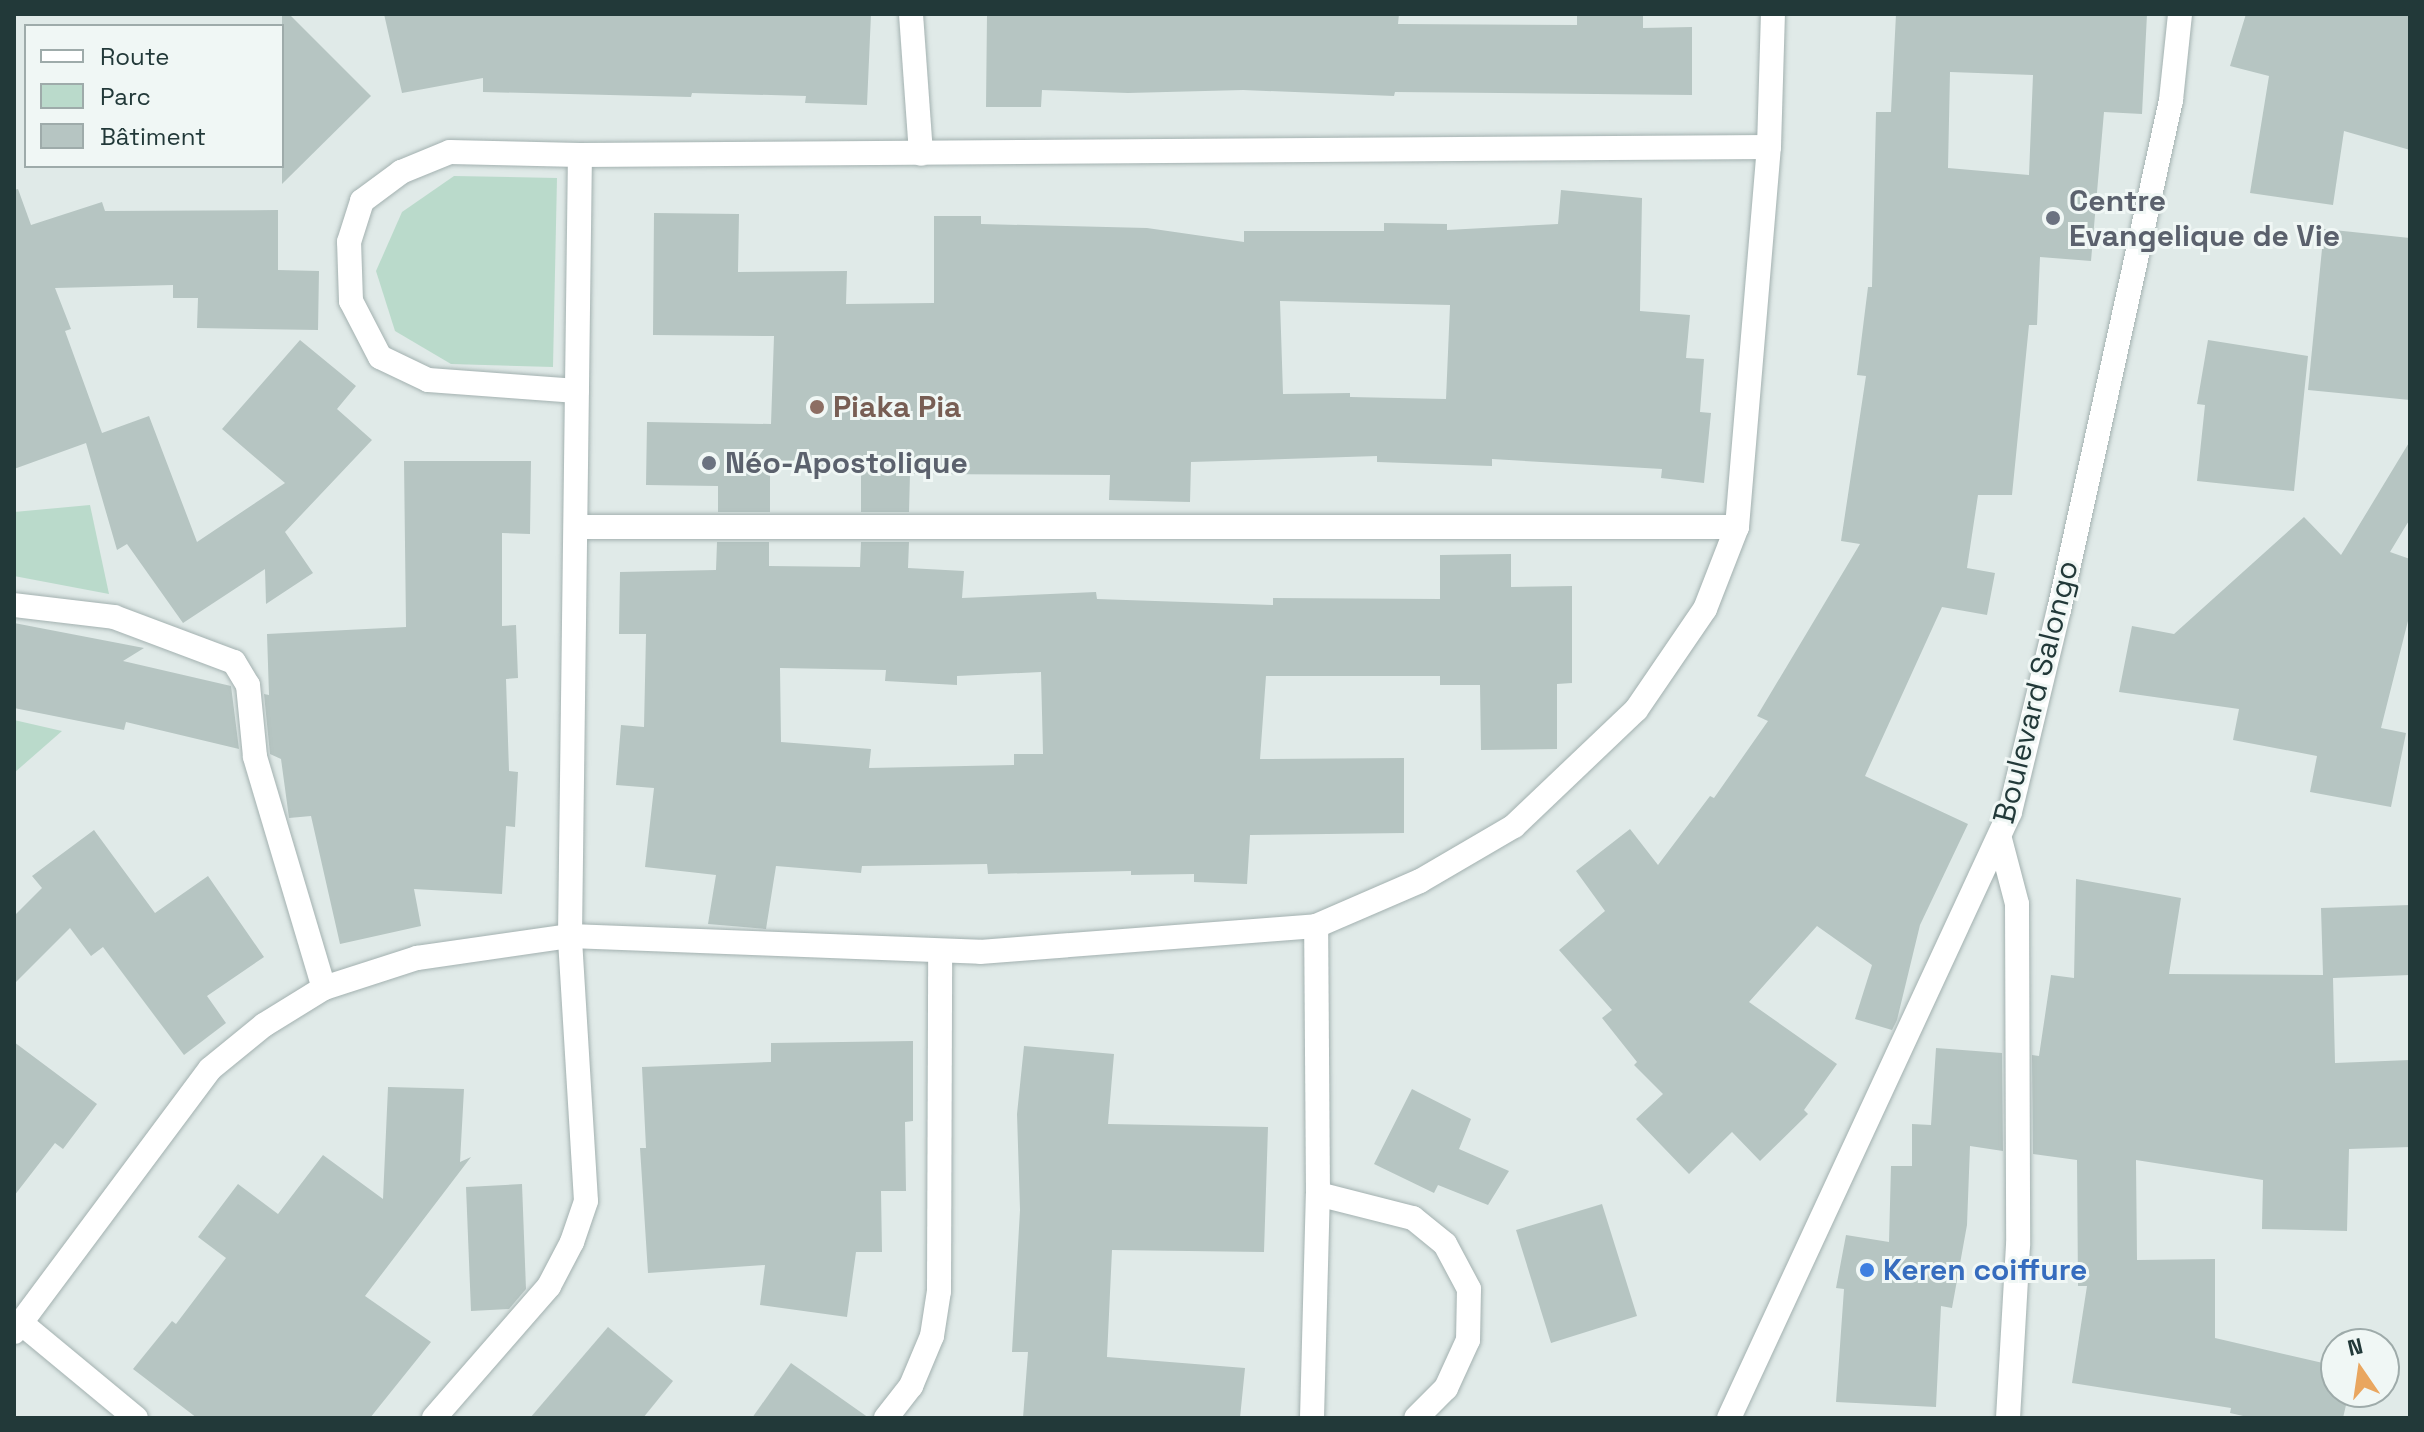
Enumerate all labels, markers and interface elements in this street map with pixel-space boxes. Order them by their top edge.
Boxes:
legend [24,24,284,168]
text: Route [100,41,169,72]
text: Parc [100,81,151,112]
text: Bâtiment [100,121,206,152]
place label: Centre Evangelique de Vie [2069,183,2340,254]
marker: Centre Evangelique de Vie [2044,209,2062,227]
place label: Piaka Pia [833,389,961,425]
marker: Piaka Pia [808,398,826,416]
place label: Néo-Apostolique [725,445,968,481]
marker: Néo-Apostolique [700,454,718,472]
street label: Boulevard Salongo [1986,557,2086,827]
place label: Keren coiffure [1883,1252,2087,1288]
marker: Keren coiffure [1858,1261,1876,1279]
north arrow [2320,1328,2400,1408]
text: N [2345,1331,2365,1362]

